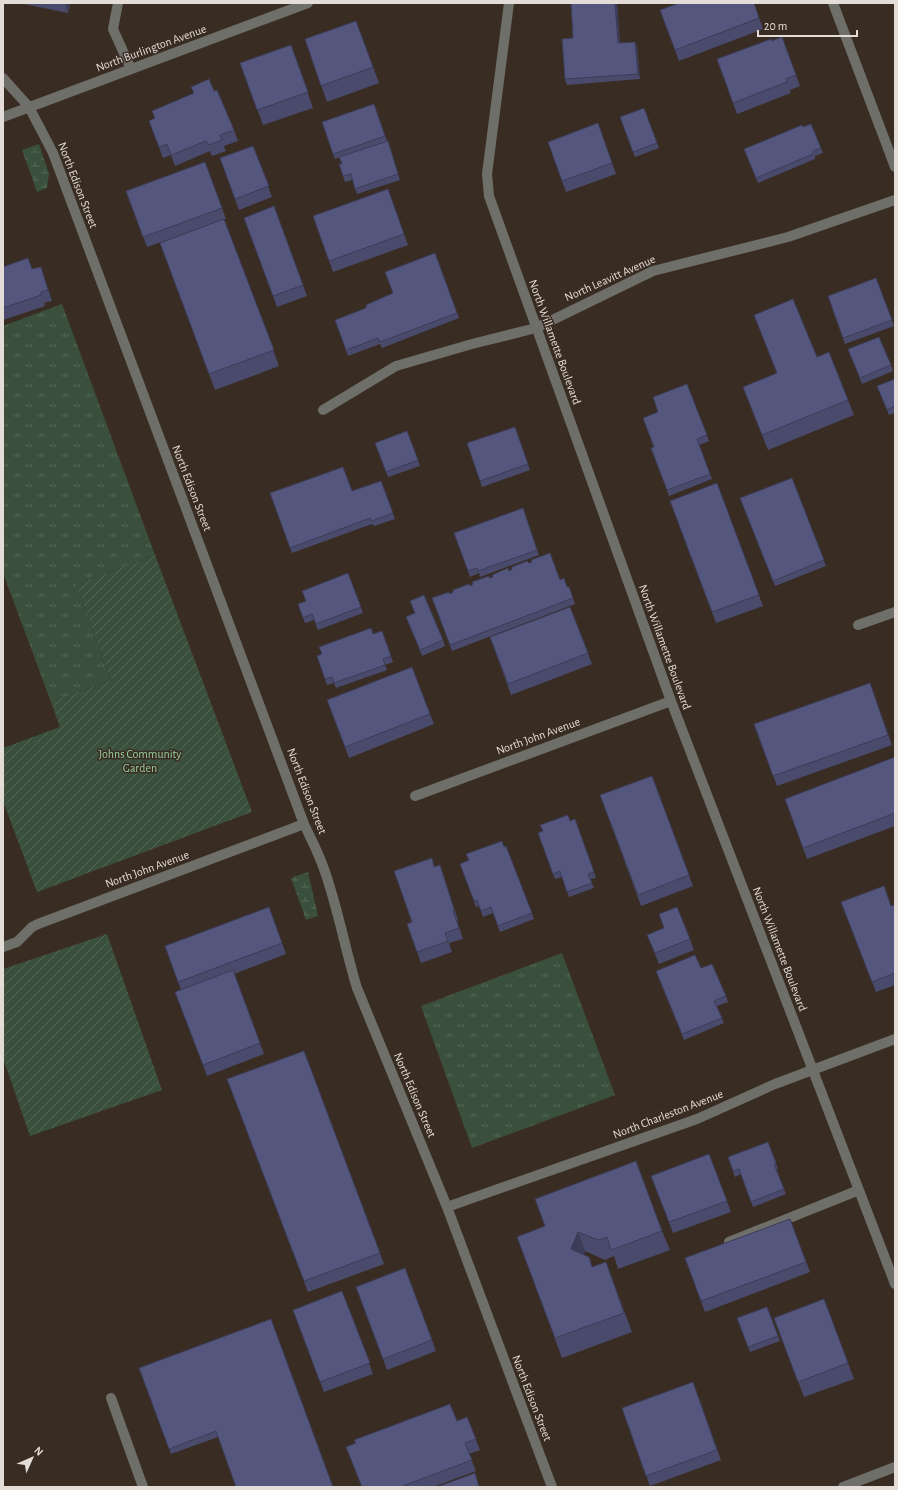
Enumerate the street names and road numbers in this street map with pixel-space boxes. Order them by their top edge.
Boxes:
street label: North Burlington Avenue [94,22,208,74]
street label: North Edison Street [56,140,100,230]
street label: North Leavitt Avenue [563,253,657,303]
street label: North Willamette Boulevard [527,278,583,406]
street label: North Edison Street [170,443,214,533]
street label: North Willamette Boulevard [637,583,693,711]
street label: North John Avenue [494,715,582,757]
street label: North Edison Street [285,746,329,836]
street label: North John Avenue [103,848,191,890]
street label: North Willamette Boulevard [751,885,809,1013]
street label: North Edison Street [392,1051,438,1139]
street label: North Charleston Avenue [611,1087,725,1141]
street label: North Edison Street [510,1353,554,1443]

